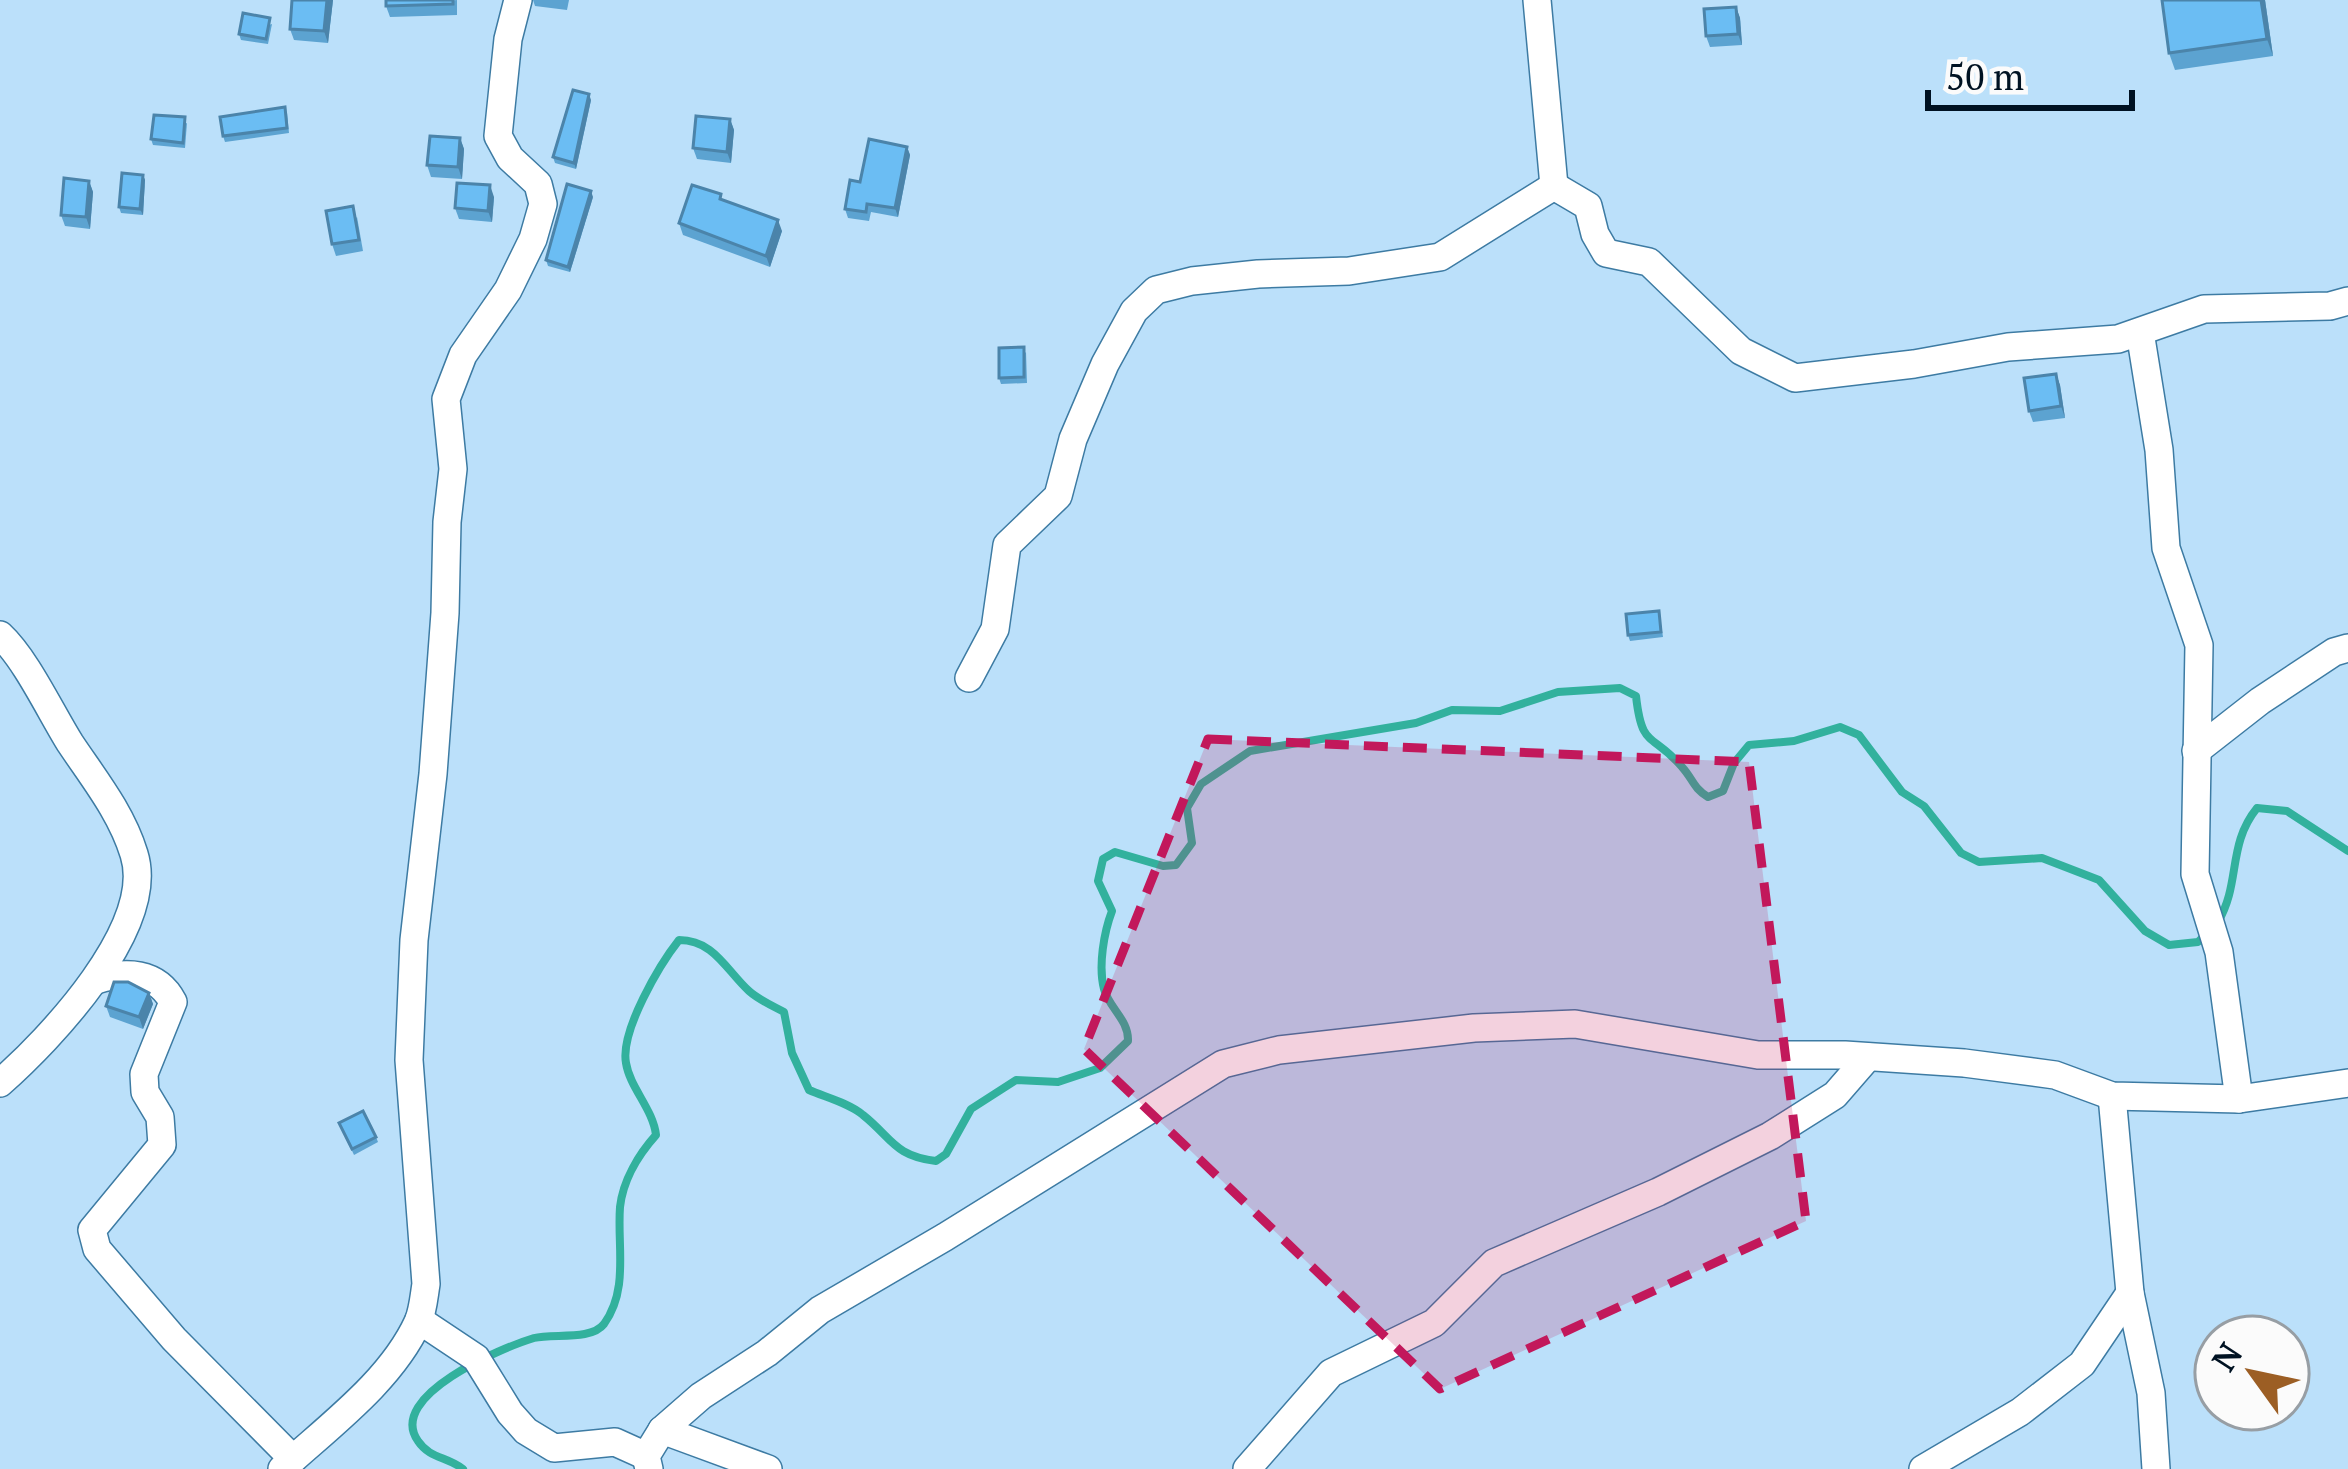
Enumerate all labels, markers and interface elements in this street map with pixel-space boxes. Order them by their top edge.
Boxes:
scale bar [1928,36,2132,110]
text: 50 m [1946,53,2024,100]
north arrow [2192,1313,2312,1433]
text: N [2202,1334,2251,1379]

